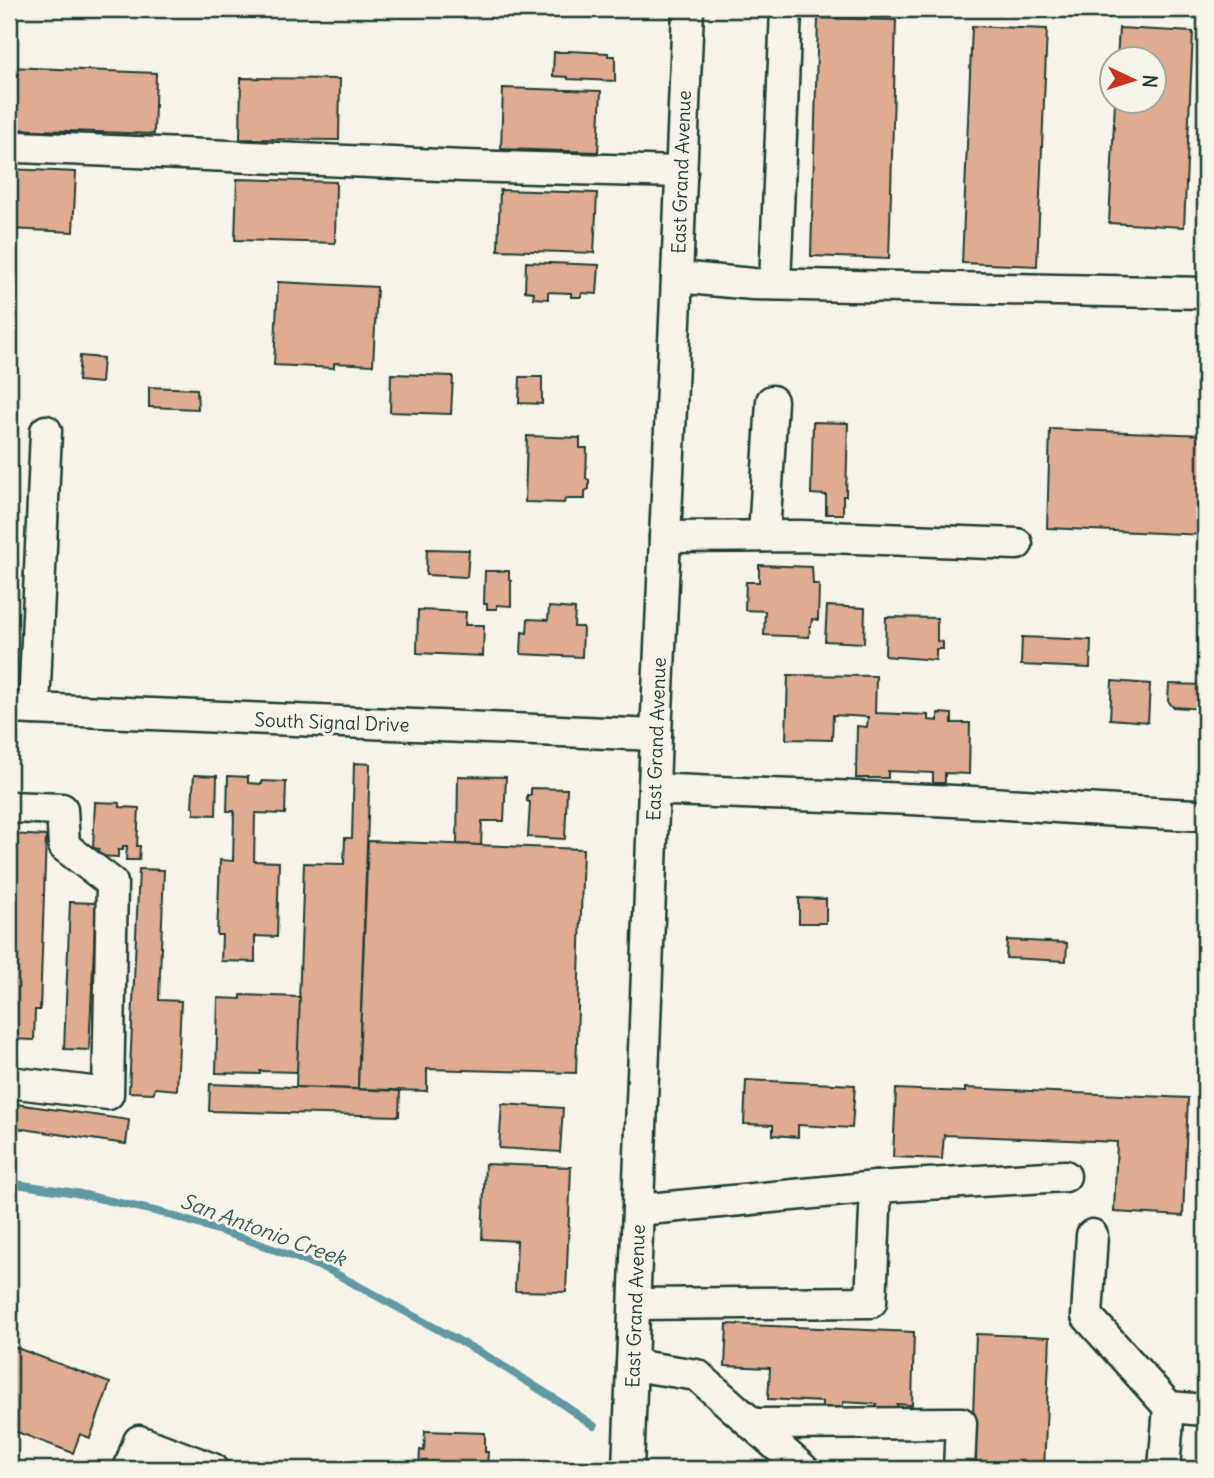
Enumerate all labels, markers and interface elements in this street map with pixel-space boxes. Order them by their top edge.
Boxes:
north arrow [1098,46,1168,116]
text: N [1138,74,1162,89]
street label: East Grand Avenue [666,90,696,254]
street label: East Grand Avenue [641,657,671,821]
street label: South Signal Drive [254,707,410,737]
water label: San Antonio Creek [177,1187,351,1272]
street label: East Grand Avenue [620,1224,650,1388]

